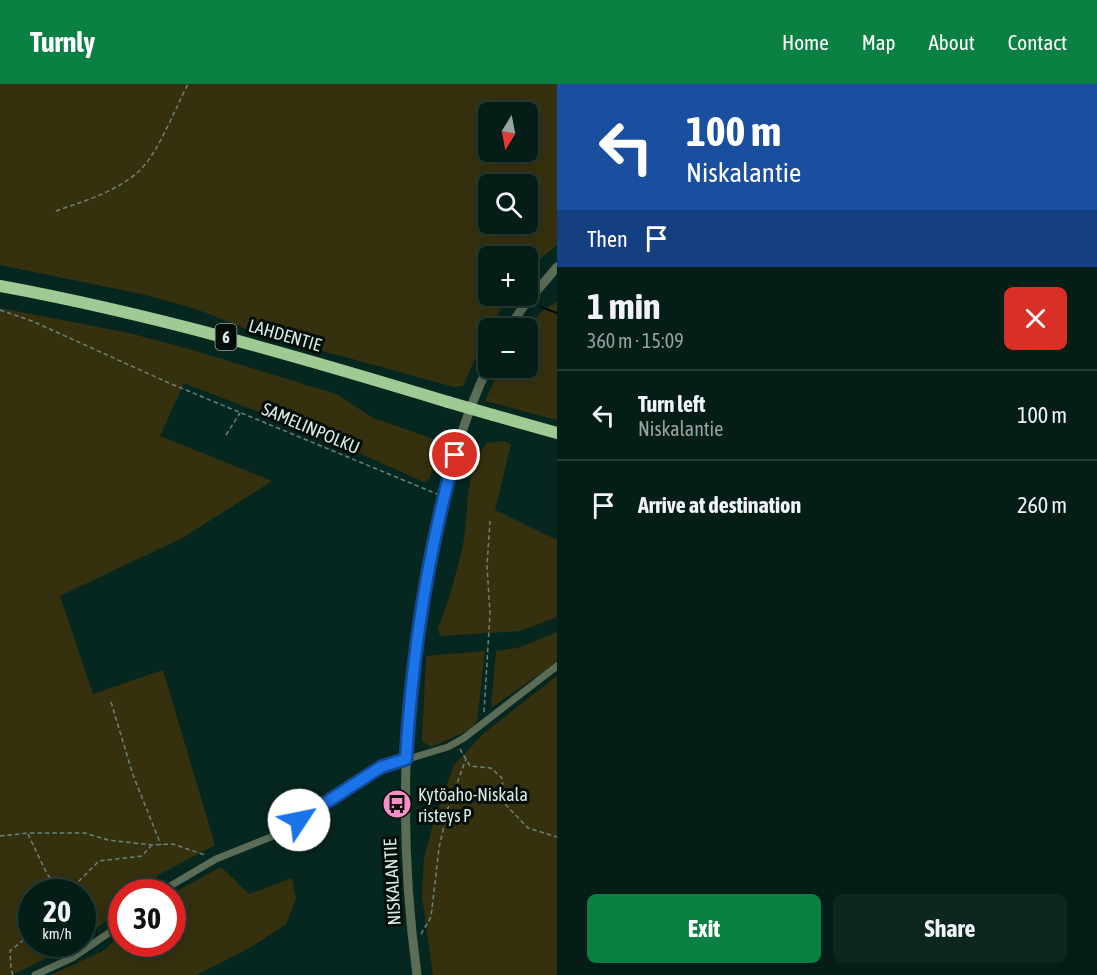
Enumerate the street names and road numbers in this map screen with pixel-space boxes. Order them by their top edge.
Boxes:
street label: LAHDENTIE [246,315,324,355]
road number: 6 [216,324,236,350]
street label: SAMELINPOLKU [259,398,363,458]
street label: NISKALANTIE [379,838,405,926]

